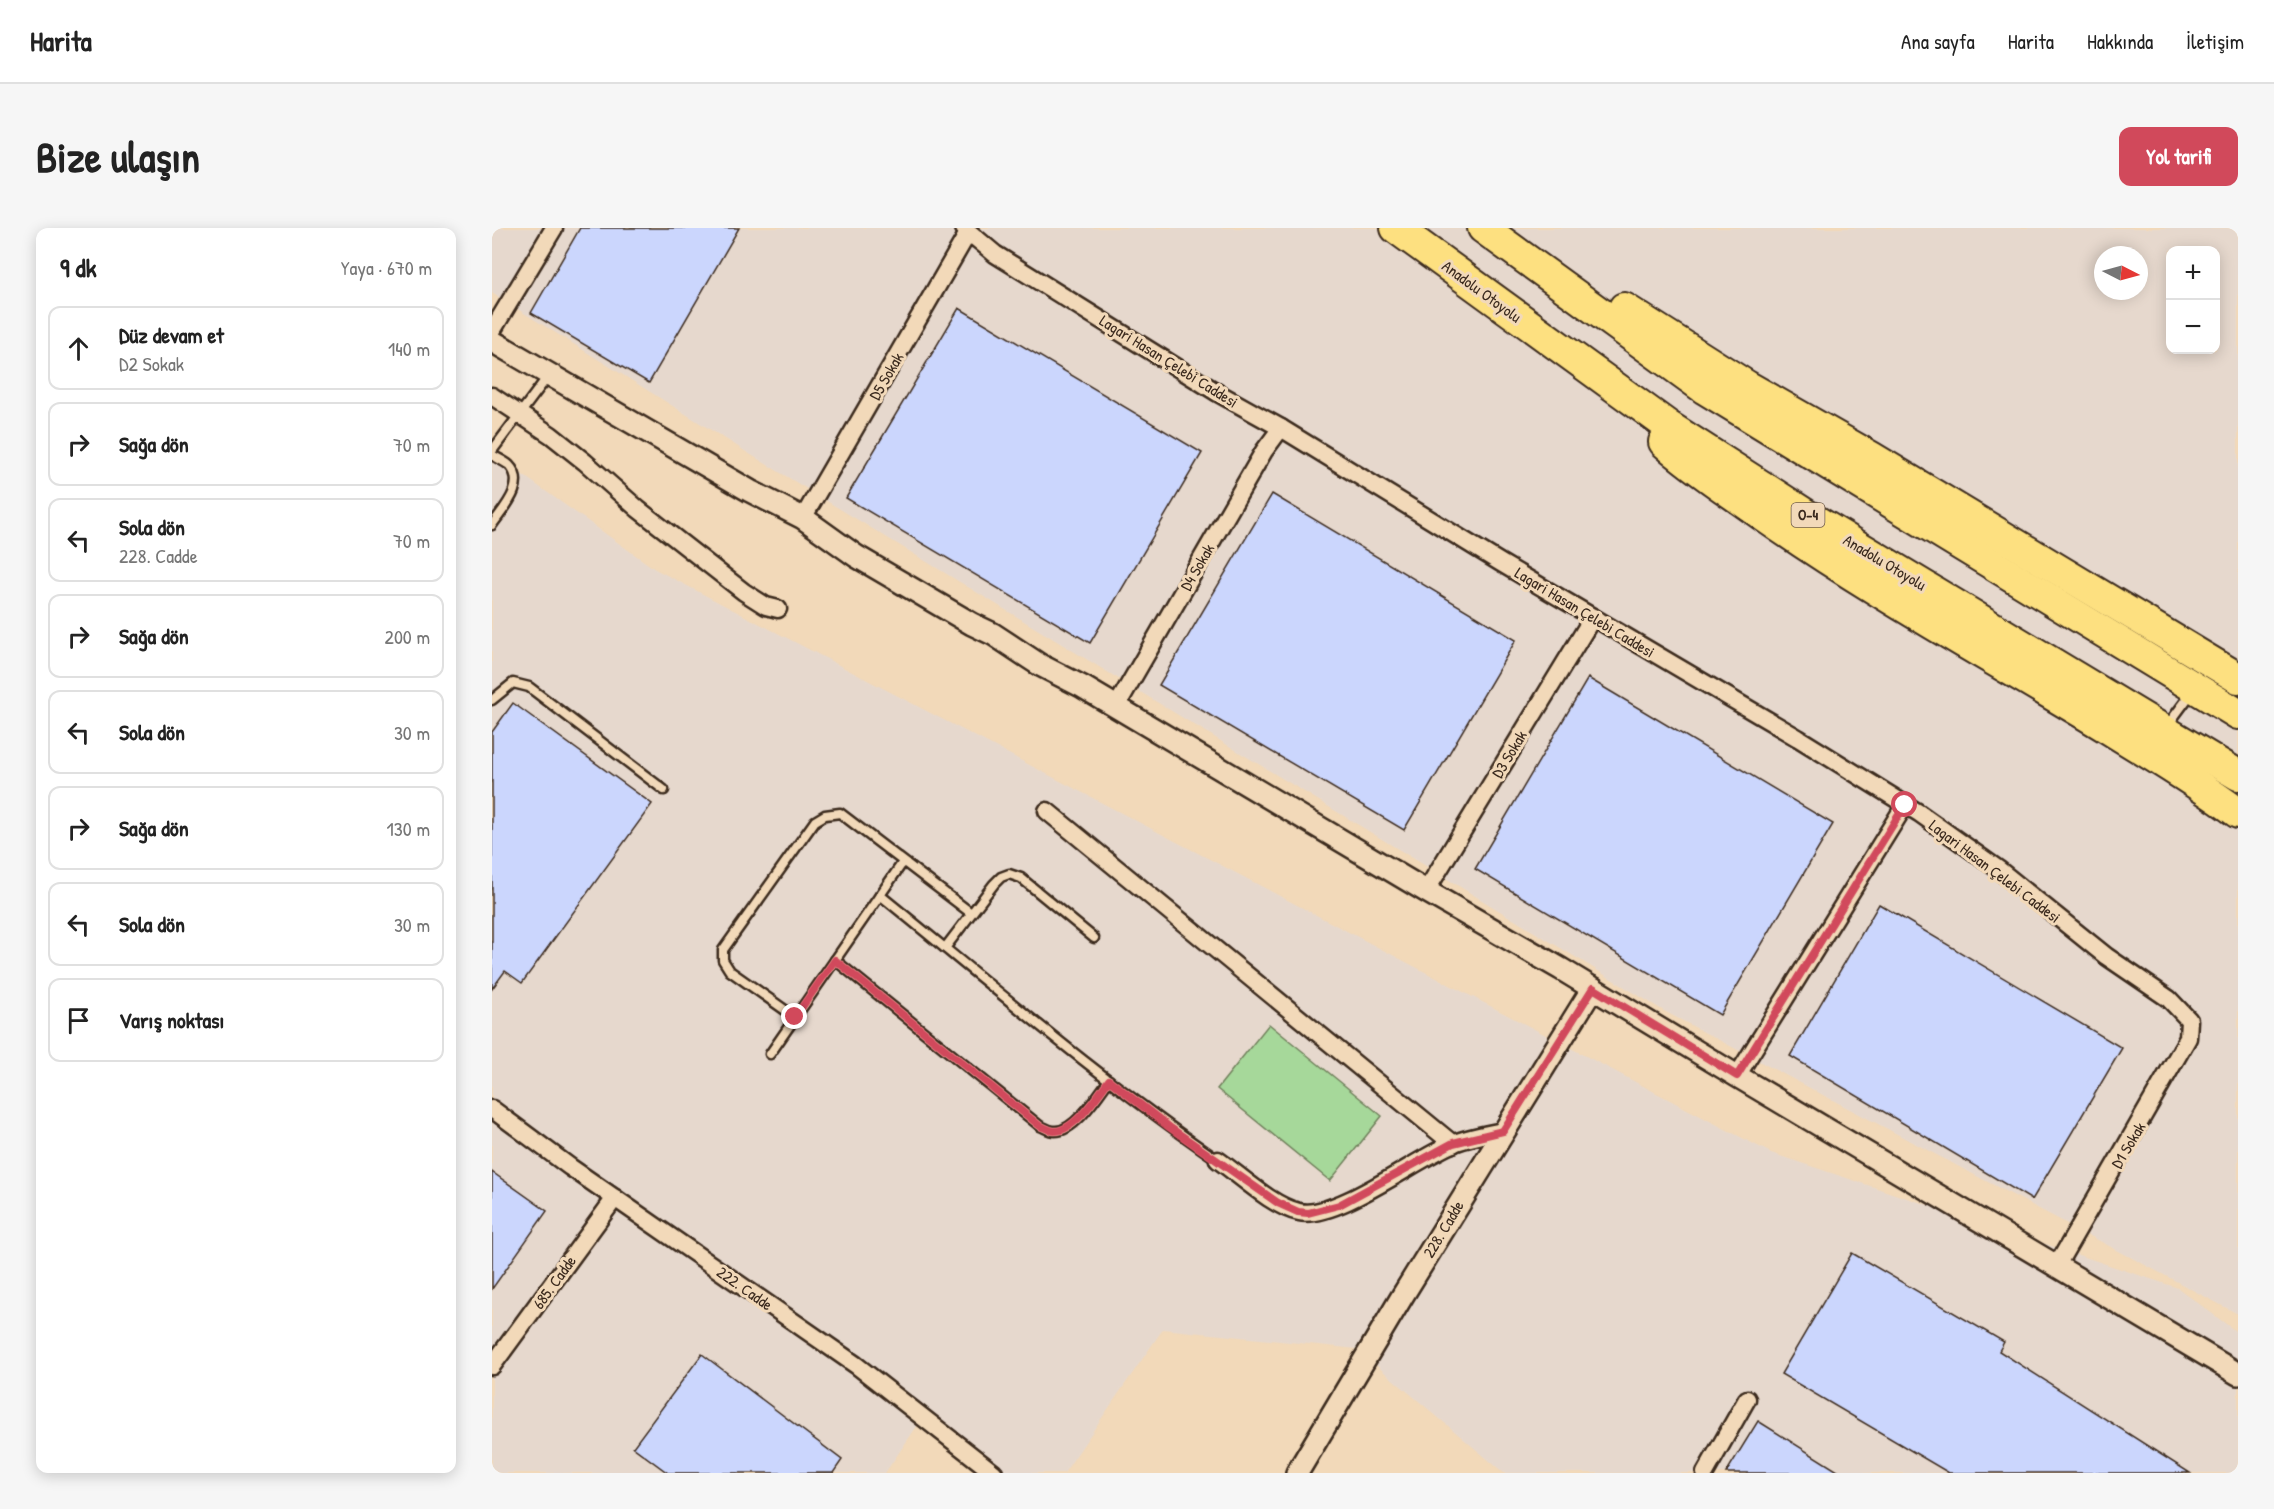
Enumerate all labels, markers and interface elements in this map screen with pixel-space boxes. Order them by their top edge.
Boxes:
text: Harita [30,22,92,60]
text: Ana sayfa [1901,27,1975,56]
text: Harita [2008,27,2054,56]
text: Hakkında [2087,27,2153,56]
text: İletişim [2186,27,2244,56]
button: Yol tarifi [2119,127,2238,186]
text: Bize ulaşın [36,128,200,185]
north arrow [2094,246,2148,300]
map controls [2166,246,2220,354]
button: + [2166,246,2220,300]
text: 9 dk [60,250,96,285]
text: Yaya · 670 m [341,254,432,281]
street label: Anadolu Otoyolu [1438,255,1527,328]
button: − [2166,300,2220,354]
street label: Lagari Hasan Çelebi Caddesi [1096,309,1242,413]
text: Düz devam et [119,320,224,350]
icon: ahead [62,332,95,365]
text: 140 m [388,335,430,362]
street label: D5 Sokak [864,348,909,404]
text: D2 Sokak [119,350,184,377]
icon: right [62,428,95,461]
text: Sağa dön [119,429,189,459]
text: 70 m [393,431,430,458]
road number: O-4 [1792,503,1824,527]
text: Sola dön [119,512,185,542]
icon: left [62,524,95,557]
text: 70 m [393,527,430,554]
street label: Anadolu Otoyolu [1839,529,1931,596]
street label: D4 Sokak [1175,539,1219,594]
text: 228. Cadde [119,542,198,569]
street label: Lagari Hasan Çelebi Caddesi [1511,562,1659,662]
icon: right [62,620,95,653]
text: Sağa dön [119,621,189,651]
text: 200 m [385,623,430,650]
icon: left [62,716,95,749]
text: Sola dön [119,717,185,747]
text: 30 m [394,719,430,746]
street label: D3 Sokak [1486,726,1532,782]
route start [1891,791,1917,817]
icon: right [62,812,95,845]
text: Sağa dön [119,813,189,843]
street label: Lagari Hasan Çelebi Caddesi [1925,814,2065,928]
text: 130 m [387,815,430,842]
icon: left [62,908,95,941]
text: Sola dön [119,909,185,939]
text: 30 m [394,911,430,938]
route end [781,1003,807,1029]
icon: arrive [62,1004,95,1037]
text: Varış noktası [119,1005,224,1035]
street label: D1 Sokak [2106,1117,2151,1172]
street label: 228. Cadde [1417,1196,1469,1262]
street label: 685. Cadde [527,1250,581,1313]
street label: 222. Cadde [713,1261,778,1316]

